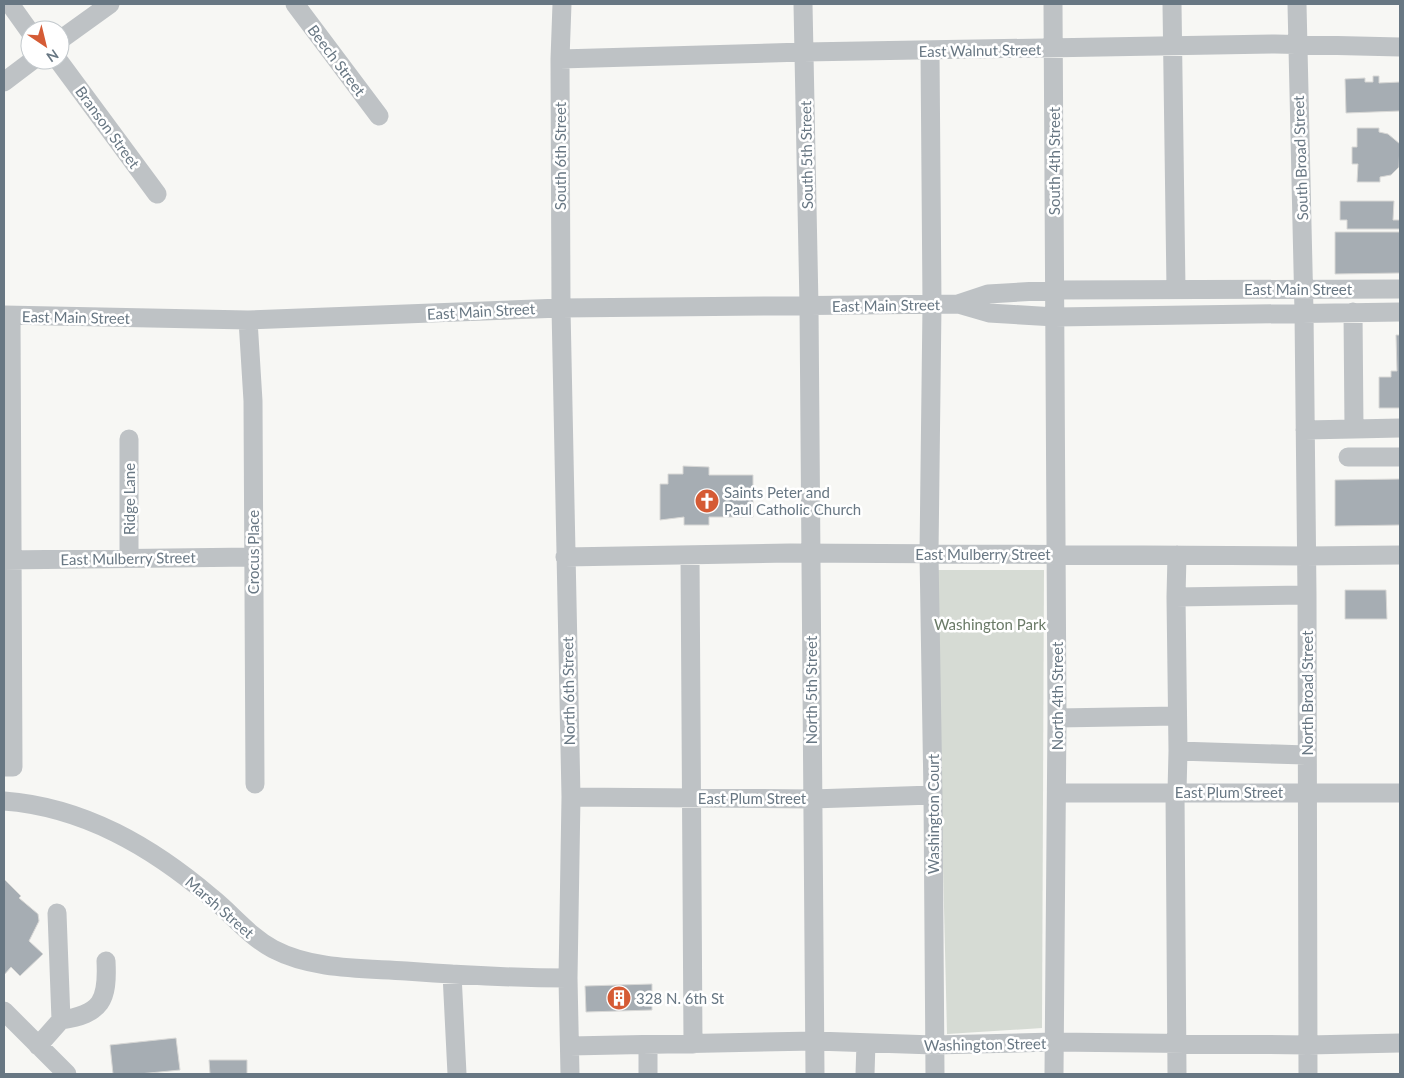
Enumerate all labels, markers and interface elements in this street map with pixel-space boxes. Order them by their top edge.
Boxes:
north arrow [20,20,70,70]
street label: Beech Street [304,21,370,100]
street label: East Walnut Street [919,40,1042,60]
text: N [43,46,62,66]
street label: Branson Street [72,82,144,172]
street label: South Broad Street [1289,95,1311,221]
street label: South 5th Street [796,100,816,209]
street label: South 6th Street [551,101,569,210]
street label: South 4th Street [1045,106,1063,215]
street label: East Main Street [1244,280,1353,298]
street label: East Main Street [832,295,941,315]
street label: East Main Street [427,299,536,323]
street label: East Main Street [22,307,131,327]
street label: Ridge Lane [120,463,138,535]
place label: Saints Peter and Paul Catholic Church [724,483,861,518]
church icon: Saints Peter and Paul Catholic Church [694,488,720,514]
street label: Crocus Place [244,510,262,594]
street label: East Mulberry Street [915,545,1051,563]
street label: East Mulberry Street [60,548,196,568]
park label: Washington Park [934,615,1046,633]
street label: North Broad Street [1298,630,1316,756]
street label: North 5th Street [802,635,820,744]
street label: North 6th Street [558,636,578,745]
street label: North 4th Street [1048,641,1066,750]
street label: Washington Court [924,753,942,874]
street label: East Plum Street [1175,783,1284,801]
street label: East Plum Street [698,789,807,807]
street label: Marsh Street [182,872,258,942]
building icon: 328 N. 6th St [606,985,632,1011]
place label: 328 N. 6th St [636,989,725,1007]
street label: Washington Street [924,1034,1047,1054]

